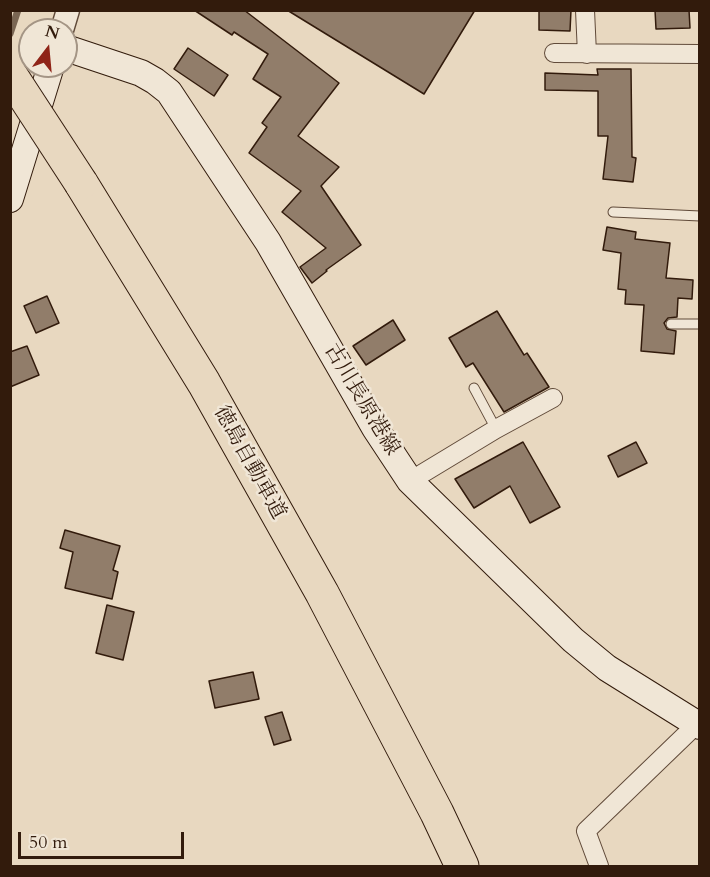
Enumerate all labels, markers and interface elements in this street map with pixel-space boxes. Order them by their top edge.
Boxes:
north arrow [18,18,78,78]
text: N [43,20,62,45]
street label: 古川長原港線 [318,340,404,460]
street label: 徳島自動車道 [207,402,291,524]
scale bar [21,820,188,858]
text: 50 m [29,830,68,855]

